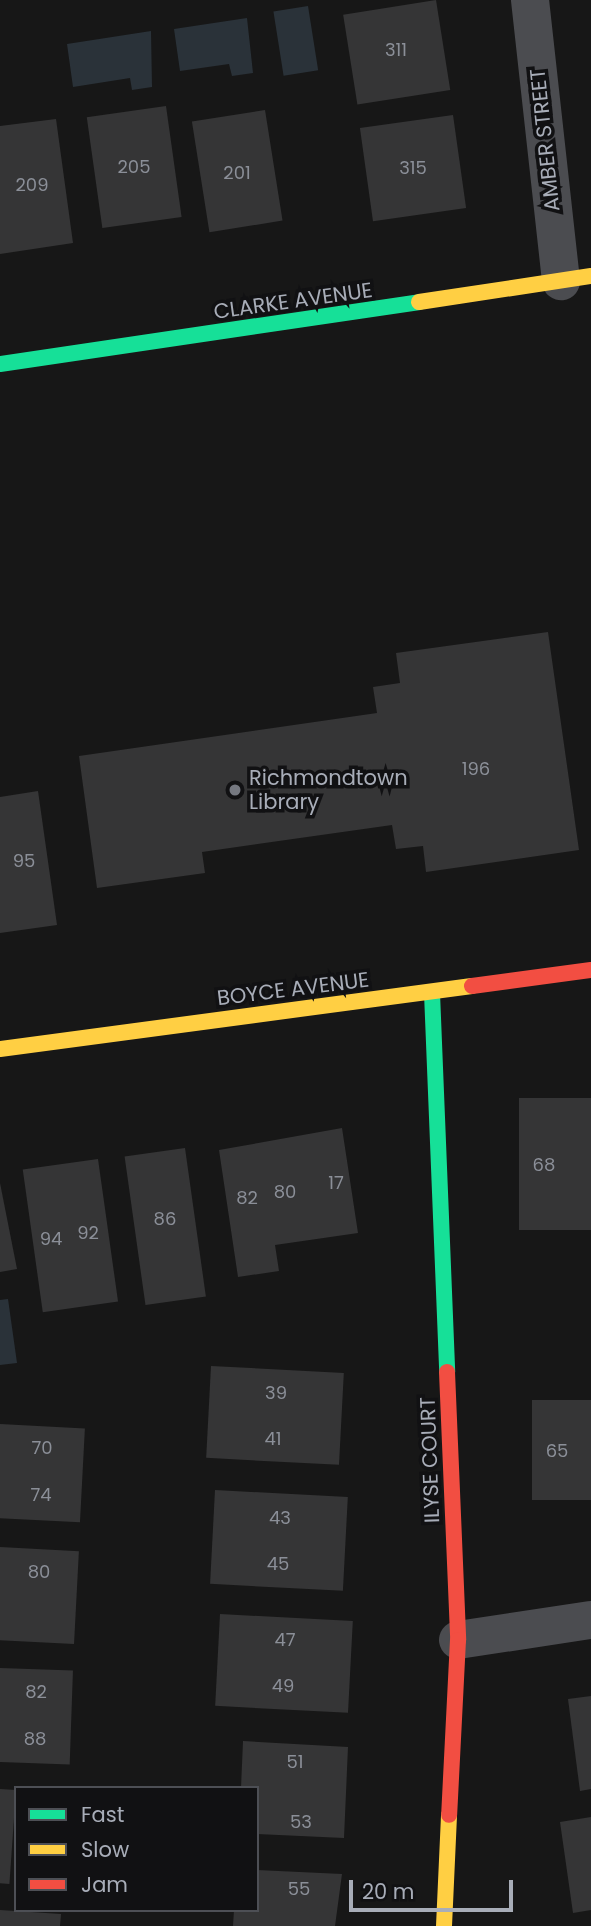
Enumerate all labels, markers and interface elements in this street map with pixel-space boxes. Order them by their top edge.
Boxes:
house number: 311 [385,39,407,61]
street label: AMBER STREET [525,67,565,213]
house number: 205 [118,156,150,178]
house number: 315 [399,157,427,179]
house number: 201 [223,162,251,184]
house number: 209 [16,174,48,196]
street label: CLARKE AVENUE [212,277,374,325]
house number: 196 [462,758,490,780]
place label: Richmondtown Library [249,765,408,815]
marker: Richmondtown Library [227,782,243,798]
house number: 95 [13,850,35,872]
street label: BOYCE AVENUE [216,967,370,1011]
house number: 68 [533,1154,555,1176]
house number: 17 [328,1172,344,1194]
house number: 80 [274,1181,296,1203]
house number: 82 [236,1187,258,1209]
house number: 86 [154,1208,176,1230]
house number: 92 [77,1222,99,1244]
house number: 94 [40,1228,62,1250]
house number: 39 [265,1382,287,1404]
street label: ILYSE COURT [415,1396,445,1524]
house number: 41 [264,1428,282,1450]
house number: 70 [31,1437,53,1459]
house number: 65 [546,1440,568,1462]
house number: 74 [30,1484,52,1506]
house number: 43 [269,1507,291,1529]
house number: 45 [267,1553,289,1575]
house number: 80 [28,1561,50,1583]
house number: 47 [274,1629,296,1651]
house number: 49 [272,1675,294,1697]
house number: 82 [25,1681,47,1703]
house number: 88 [24,1728,46,1750]
house number: 51 [286,1751,304,1773]
legend [14,1786,259,1912]
text: Fast [81,1800,124,1829]
house number: 53 [290,1811,312,1833]
text: Slow [81,1835,129,1864]
scale bar [353,1867,518,1911]
text: Jam [81,1870,128,1899]
text: 20 m [362,1877,415,1906]
house number: 55 [288,1878,310,1900]

